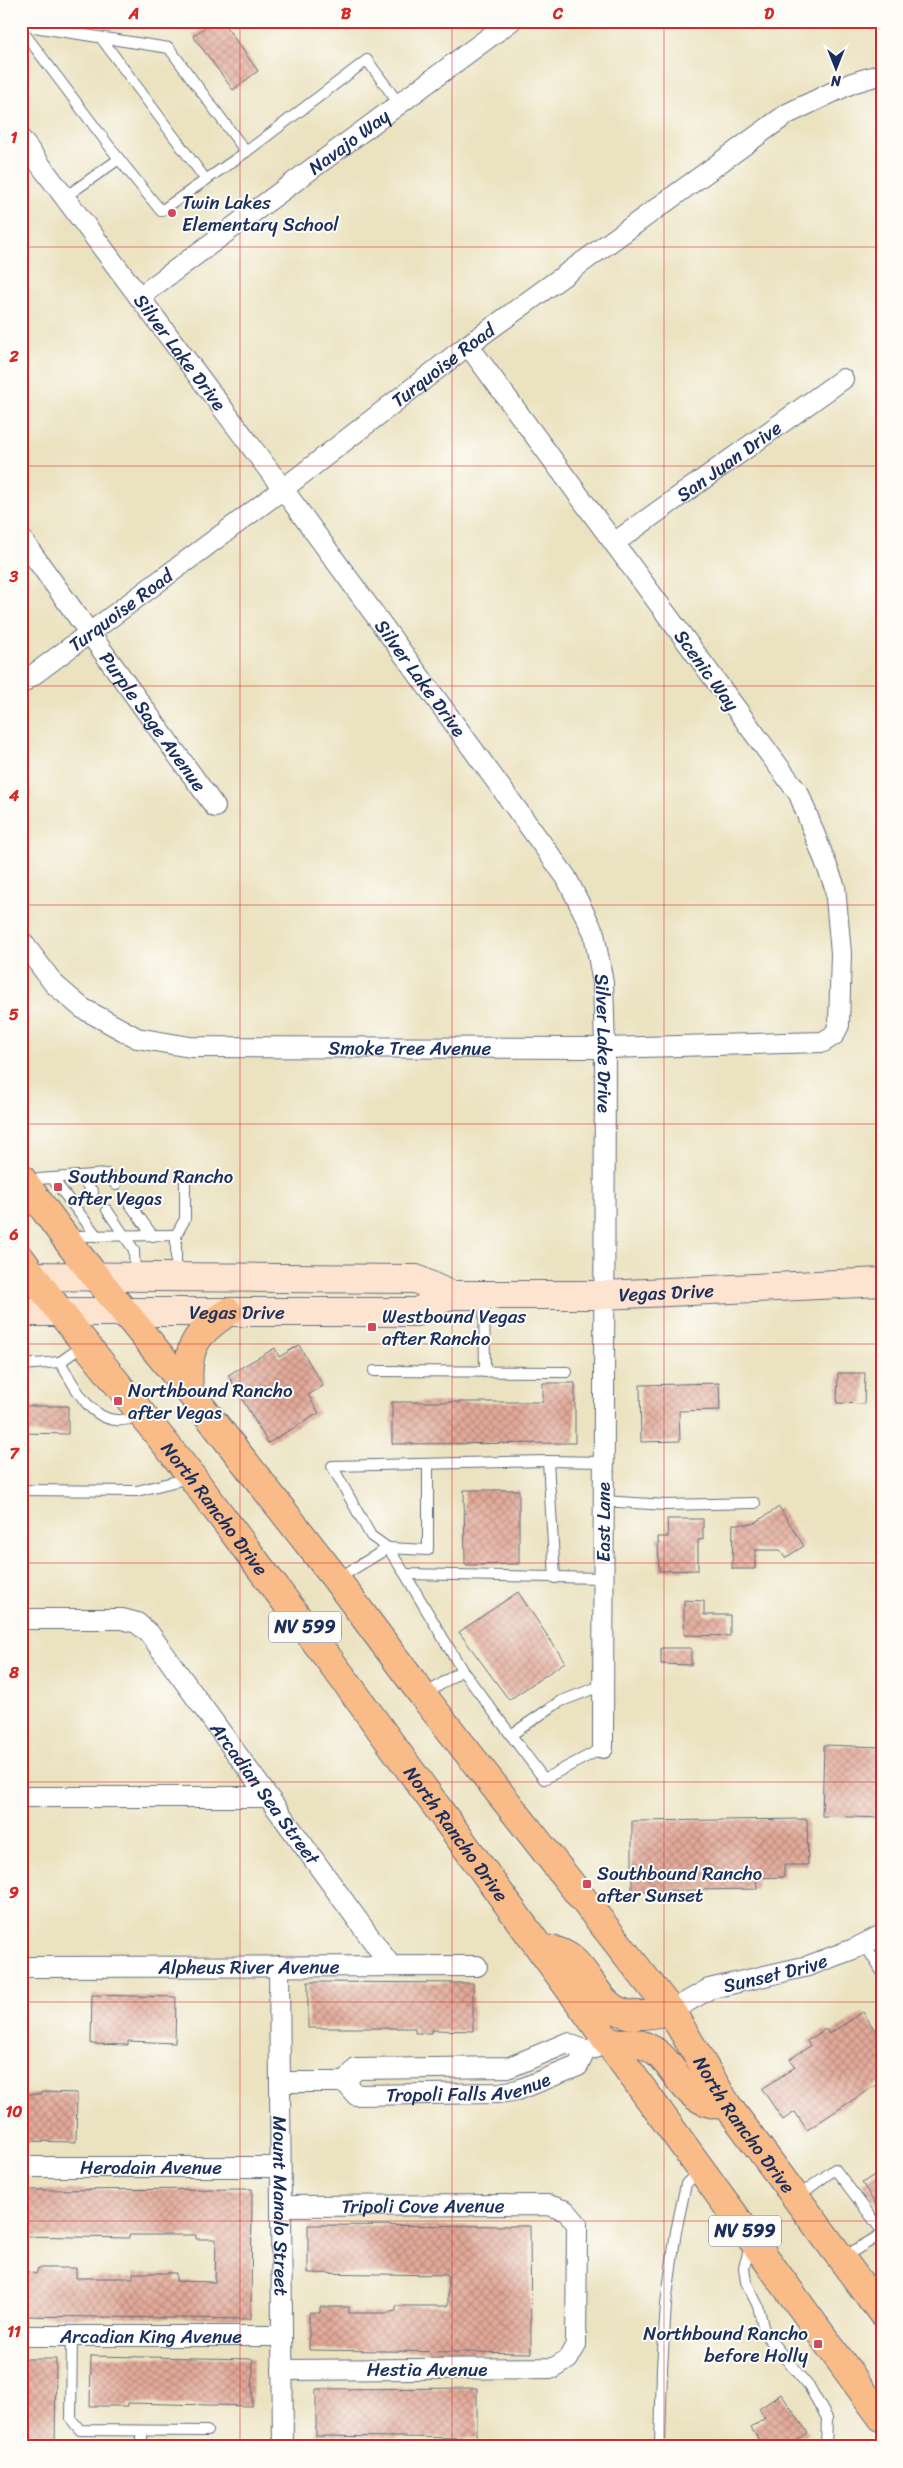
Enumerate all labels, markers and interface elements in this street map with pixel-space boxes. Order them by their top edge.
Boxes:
text: A [128,0,139,28]
text: B [341,0,352,28]
text: C [552,0,564,28]
text: D [764,0,774,28]
north arrow [810,42,860,92]
text: N [831,68,842,93]
street label: Navajo Way [301,100,397,184]
text: 1 [11,123,18,152]
place label: Twin Lakes Elementary School [182,186,339,241]
marker: Twin Lakes Elementary School [166,207,178,219]
street label: Silver Lake Drive [125,286,235,418]
street label: Turquoise Road [384,313,504,416]
text: 2 [8,342,19,371]
street label: San Juan Drive [669,412,789,511]
street label: Turquoise Road [61,559,182,661]
text: 3 [9,562,19,591]
street label: Silver Lake Drive [366,612,475,744]
street label: Scenic Way [665,622,748,719]
street label: Purple Sage Avenue [91,644,215,799]
text: 4 [8,781,19,810]
street label: Silver Lake Drive [585,971,621,1113]
text: 5 [9,1000,19,1029]
street label: Smoke Tree Avenue [328,1031,491,1065]
place label: Southbound Rancho after Vegas [68,1160,233,1215]
marker: Southbound Rancho after Vegas [52,1181,64,1193]
text: 6 [8,1220,19,1249]
street label: Vegas Drive [618,1274,715,1311]
street label: Vegas Drive [189,1296,285,1329]
place label: Westbound Vegas after Rancho [382,1300,526,1355]
marker: Westbound Vegas after Rancho [366,1321,378,1333]
place label: Northbound Rancho after Vegas [128,1374,293,1429]
marker: Northbound Rancho after Vegas [112,1395,124,1407]
street label: North Rancho Drive [152,1434,277,1583]
text: 7 [9,1439,20,1468]
street label: East Lane [587,1482,620,1562]
road number: NV 599 [269,1611,341,1642]
text: 8 [8,1658,19,1687]
street label: Arcadian Sea Street [201,1714,329,1873]
street label: North Rancho Drive [395,1759,517,1909]
place label: Southbound Rancho after Sunset [597,1857,762,1912]
text: 9 [9,1878,19,1907]
marker: Southbound Rancho after Sunset [581,1878,593,1890]
street label: Sunset Drive [720,1944,833,2002]
street label: Alpheus River Avenue [157,1950,340,1984]
street label: North Rancho Drive [684,2049,804,2201]
street label: Tropoli Falls Avenue [386,2063,556,2112]
text: 10 [6,2097,22,2126]
street label: Mount Manalo Street [263,2116,298,2296]
street label: Herodain Avenue [80,2151,222,2184]
street label: Tripoli Cove Avenue [341,2189,505,2223]
road number: NV 599 [709,2216,781,2246]
text: 11 [7,2317,21,2346]
place label: Northbound Rancho before Holly [643,2317,808,2372]
street label: Arcadian King Avenue [59,2320,242,2353]
marker: Northbound Rancho before Holly [812,2338,824,2350]
street label: Hestia Avenue [367,2353,487,2386]

